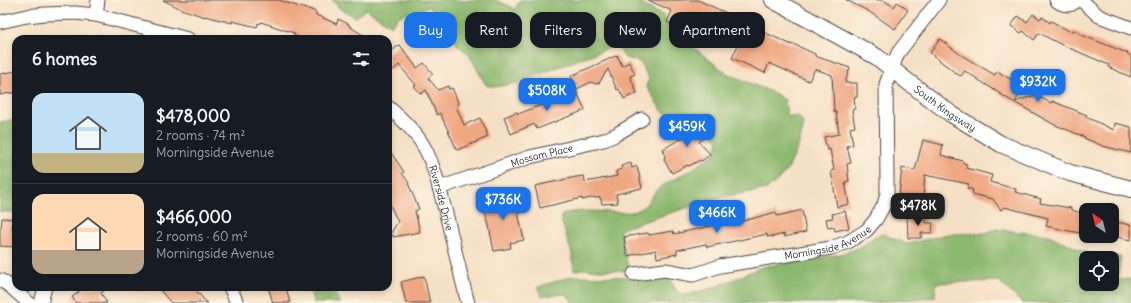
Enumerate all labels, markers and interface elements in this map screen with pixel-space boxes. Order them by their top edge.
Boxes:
chip: Buy [404,12,457,48]
chip: Rent [465,12,522,48]
chip: Filters [530,12,596,48]
chip: New [604,12,661,48]
chip: Apartment [669,12,765,48]
text: 6 homes [32,48,97,70]
icon: filters [350,48,372,70]
pin: $932K [1010,69,1066,103]
text: $932K [1019,73,1057,90]
pin: $508K [519,78,575,112]
text: $508K [528,82,566,99]
street label: South Kingsway [912,83,978,134]
text: $478,000 [156,105,230,127]
icon: home [64,109,112,157]
pin: $459K [659,114,715,148]
text: $459K [668,118,706,135]
text: 2 rooms · 74 m² [156,127,245,144]
street label: Mossom Place [509,141,574,170]
text: Morningside Avenue [156,144,274,161]
street label: Riverside Drive [426,164,456,232]
pin: $736K [475,187,531,221]
text: $736K [485,191,521,208]
pin: $478K [890,193,946,227]
text: $478K [900,197,936,214]
pin: $466K [689,200,745,234]
north arrow [1079,203,1119,243]
map controls [1079,203,1119,291]
text: $466K [698,204,736,221]
text: $466,000 [156,206,232,228]
icon: home [64,210,112,258]
street label: Morningside Avenue [783,224,875,262]
text: 2 rooms · 60 m² [156,228,248,245]
text: Morningside Avenue [156,245,274,262]
button: locate [1079,251,1119,291]

